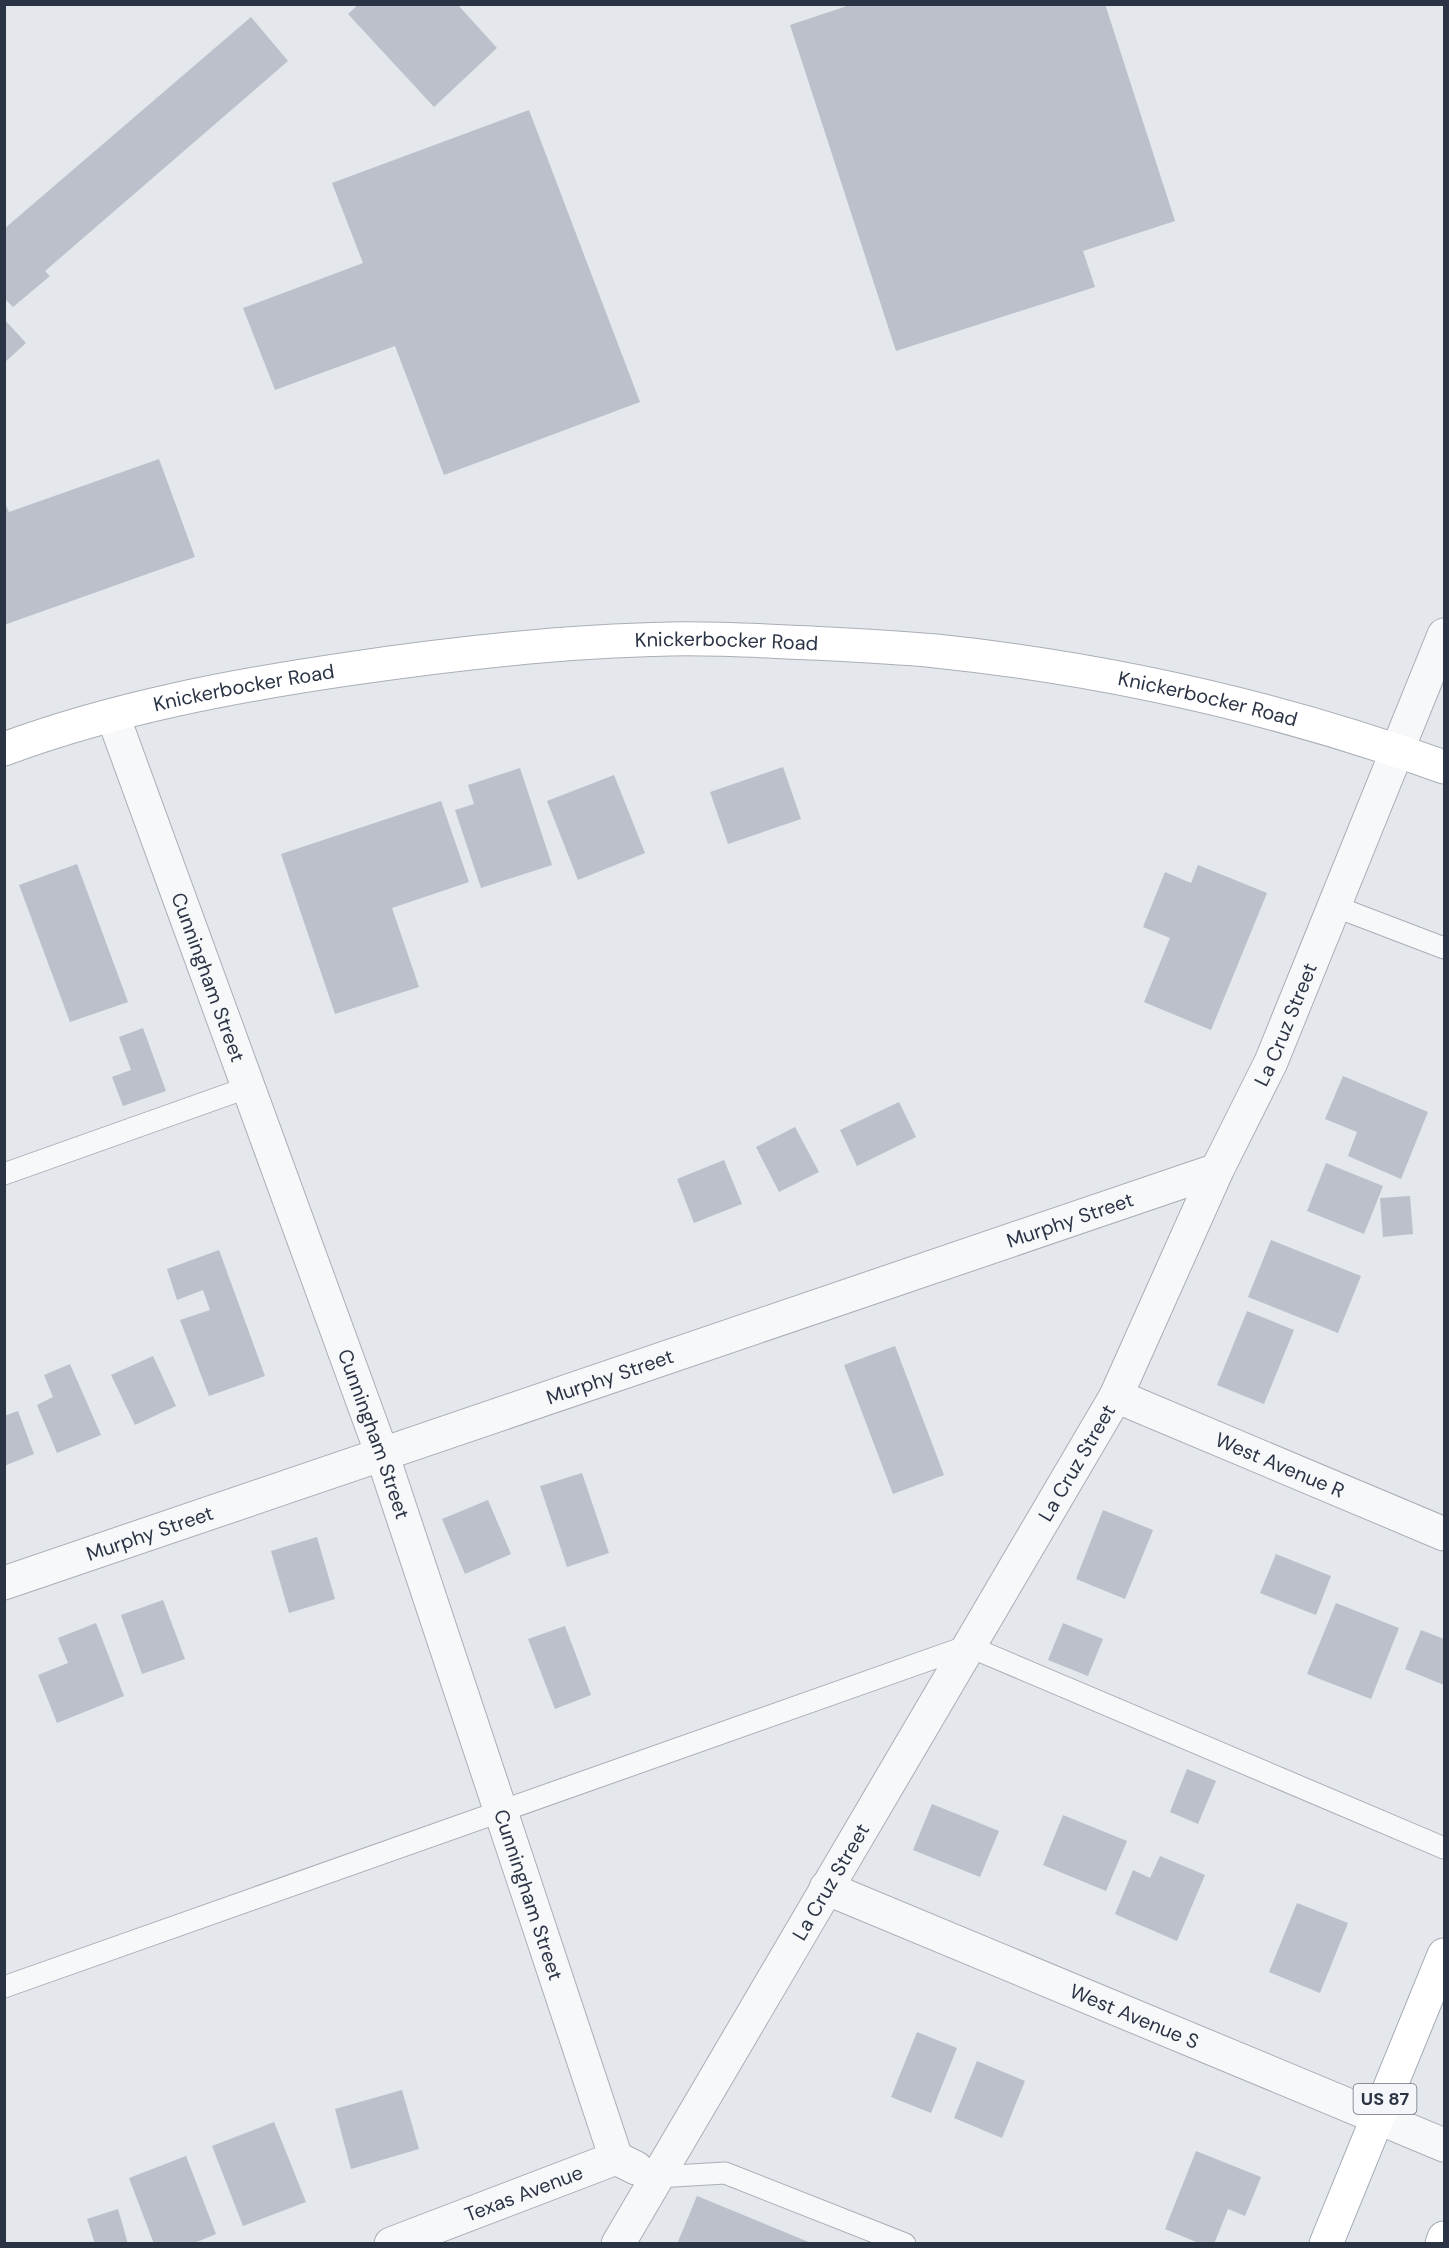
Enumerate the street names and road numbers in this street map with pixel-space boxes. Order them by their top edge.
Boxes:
street label: Knickerbocker Road [634,626,819,656]
street label: Knickerbocker Road [151,658,336,717]
street label: Knickerbocker Road [1116,665,1301,733]
street label: Cunningham Street [165,889,251,1066]
street label: La Cruz Street [1248,959,1323,1090]
street label: Murphy Street [1003,1186,1137,1254]
street label: Murphy Street [543,1343,677,1410]
street label: Cunningham Street [332,1345,416,1523]
street label: La Cruz Street [1032,1399,1121,1526]
street label: West Avenue R [1212,1426,1349,1504]
street label: Murphy Street [83,1500,217,1567]
street label: Cunningham Street [488,1806,569,1984]
street label: La Cruz Street [786,1819,875,1945]
street label: West Avenue S [1066,1978,1203,2055]
road number: US 87 [1354,2084,1416,2114]
street label: Texas Avenue [461,2159,586,2228]

